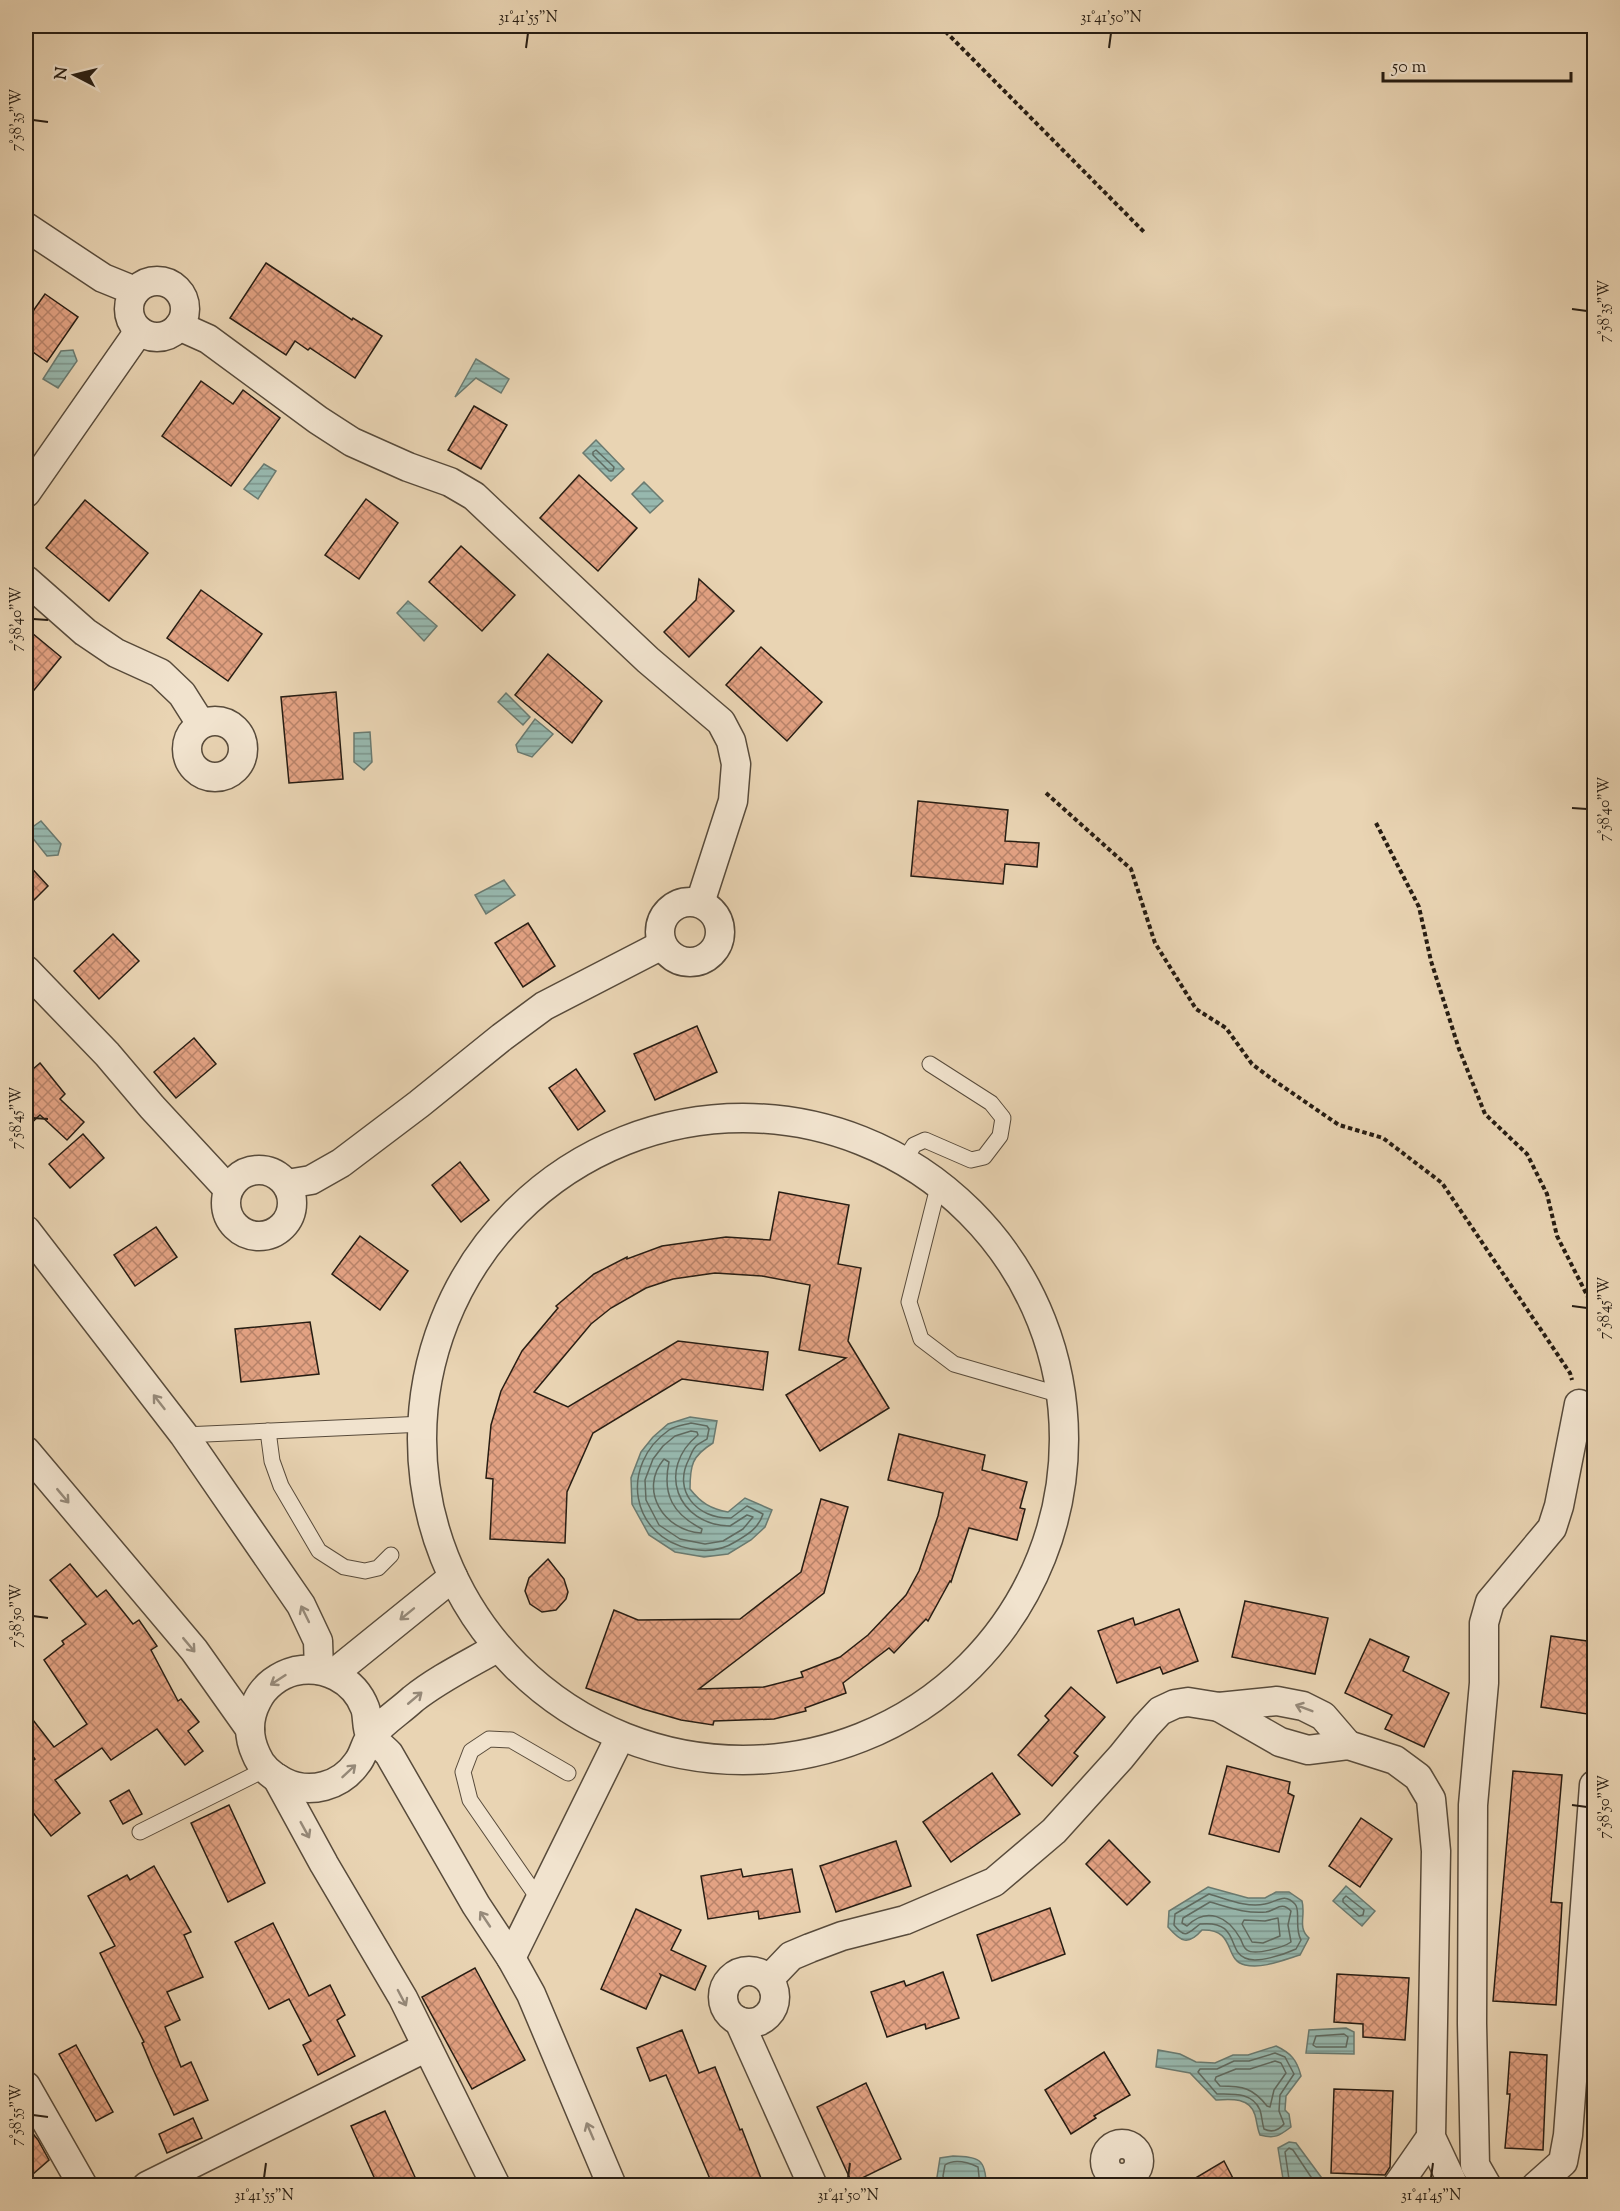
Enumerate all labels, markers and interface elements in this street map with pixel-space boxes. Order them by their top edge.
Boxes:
text: 31°41'55"N [498,8,558,29]
text: 31°41'50"N [1080,8,1142,29]
north arrow [45,45,105,105]
scale bar [1383,45,1570,83]
text: 50 m [1391,55,1427,81]
text: N [50,66,75,81]
text: 7°58'35"W [7,89,28,151]
text: 7°58'35"W [1595,280,1616,342]
text: 7°58'40"W [7,586,28,651]
text: 7°58'40"W [1595,776,1616,841]
text: 7°58'45"W [7,1087,28,1149]
text: 7°58'45"W [1595,1277,1616,1339]
one-way arrow [152,1394,165,1410]
one-way arrow [56,1488,70,1503]
text: 7°58'50"W [7,1584,28,1648]
one-way arrow [299,1606,311,1624]
one-way arrow [399,1607,415,1620]
one-way arrow [182,1637,196,1652]
one-way arrow [269,1673,286,1686]
one-way arrow [407,1691,422,1705]
one-way arrow [1296,1702,1314,1713]
one-way arrow [342,1764,357,1778]
text: 7°58'50"W [1595,1775,1616,1839]
one-way arrow [300,1820,311,1838]
one-way arrow [479,1912,491,1928]
one-way arrow [397,1989,408,2007]
text: 7°58'55"W [7,2084,28,2146]
one-way arrow [584,2123,595,2141]
text: 31°41'55"N [234,2186,294,2207]
text: 31°41'50"N [817,2186,879,2207]
text: 31°41'45"N [1401,2186,1461,2207]

